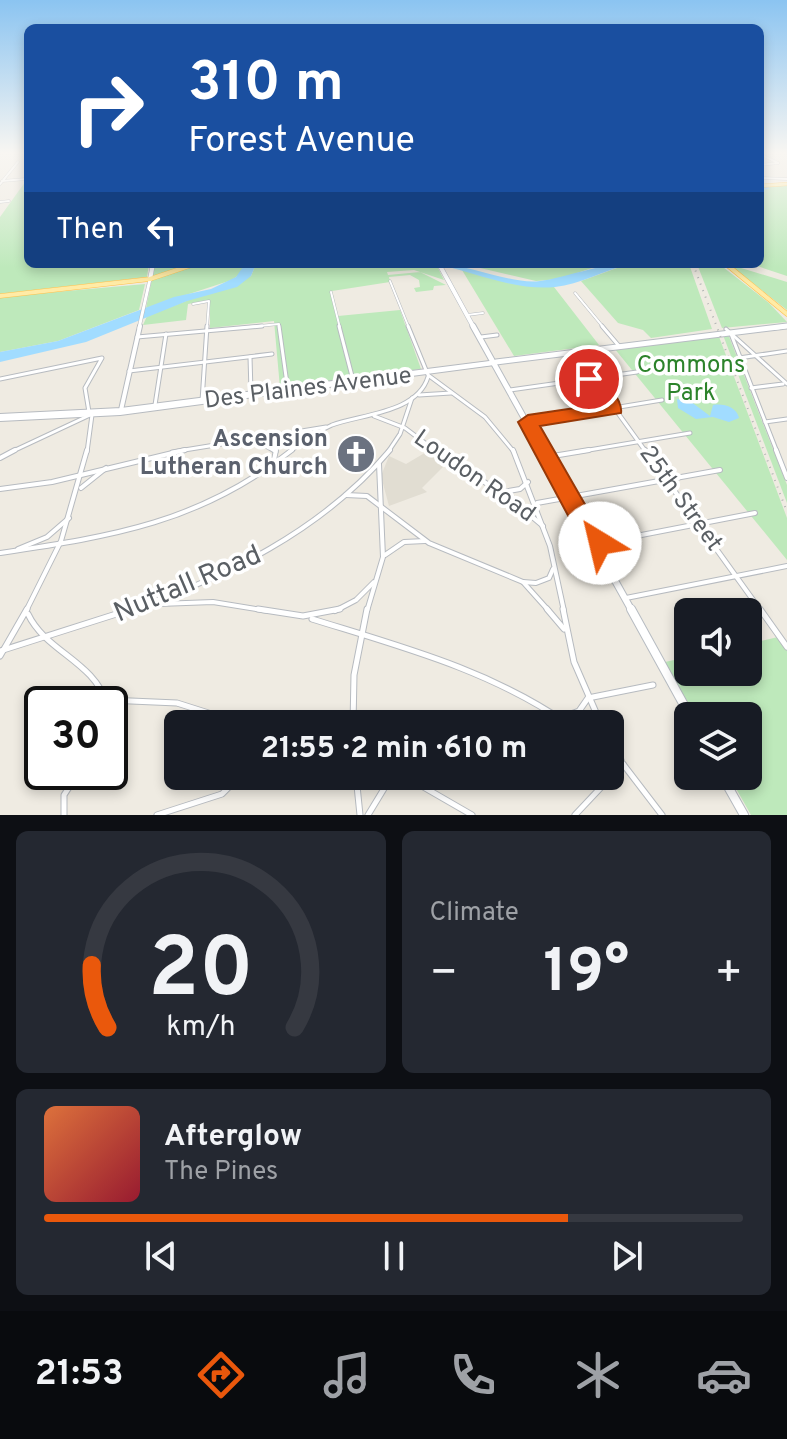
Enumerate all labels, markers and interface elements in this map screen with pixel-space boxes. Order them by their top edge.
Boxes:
text: 310 m [188,50,344,120]
icon: right [56,56,160,160]
text: Forest Avenue [188,119,415,165]
icon: left [140,208,184,252]
text: Then [56,212,124,249]
pin [555,345,623,413]
park label: Commons Park [637,351,745,409]
icon: arrive [567,357,611,401]
street label: Des Plaines Avenue [203,361,413,417]
street label: Loudon Road [407,424,541,530]
place label: Ascension Lutheran Church [140,425,328,483]
church icon: Ascension Lutheran Church [335,433,377,475]
street label: 25th Street [632,440,728,558]
position arrow [558,501,642,585]
street label: Nuttall Road [109,538,267,632]
map controls [674,598,762,790]
button: sound [674,598,762,686]
speed limit sign: 30 [24,686,128,790]
button: layers [674,702,762,790]
text: 21:55 · 2 min · 610 m [261,731,527,768]
text: Climate [430,897,519,930]
text: 20 [148,921,254,1026]
text: 19° [543,937,629,1013]
text: − [430,947,458,1003]
text: + [715,947,743,1003]
text: km/h [166,1010,235,1046]
text: Afterglow [164,1119,302,1156]
text: The Pines [164,1156,278,1189]
icon: previous [139,1234,183,1278]
icon: pause [372,1234,416,1278]
icon: next [605,1234,649,1278]
icon: directions [193,1347,249,1403]
icon: music [319,1347,375,1403]
icon: phone [445,1347,501,1403]
icon: climate [570,1347,626,1403]
icon: car [696,1347,752,1403]
text: 21:53 [35,1352,124,1398]

